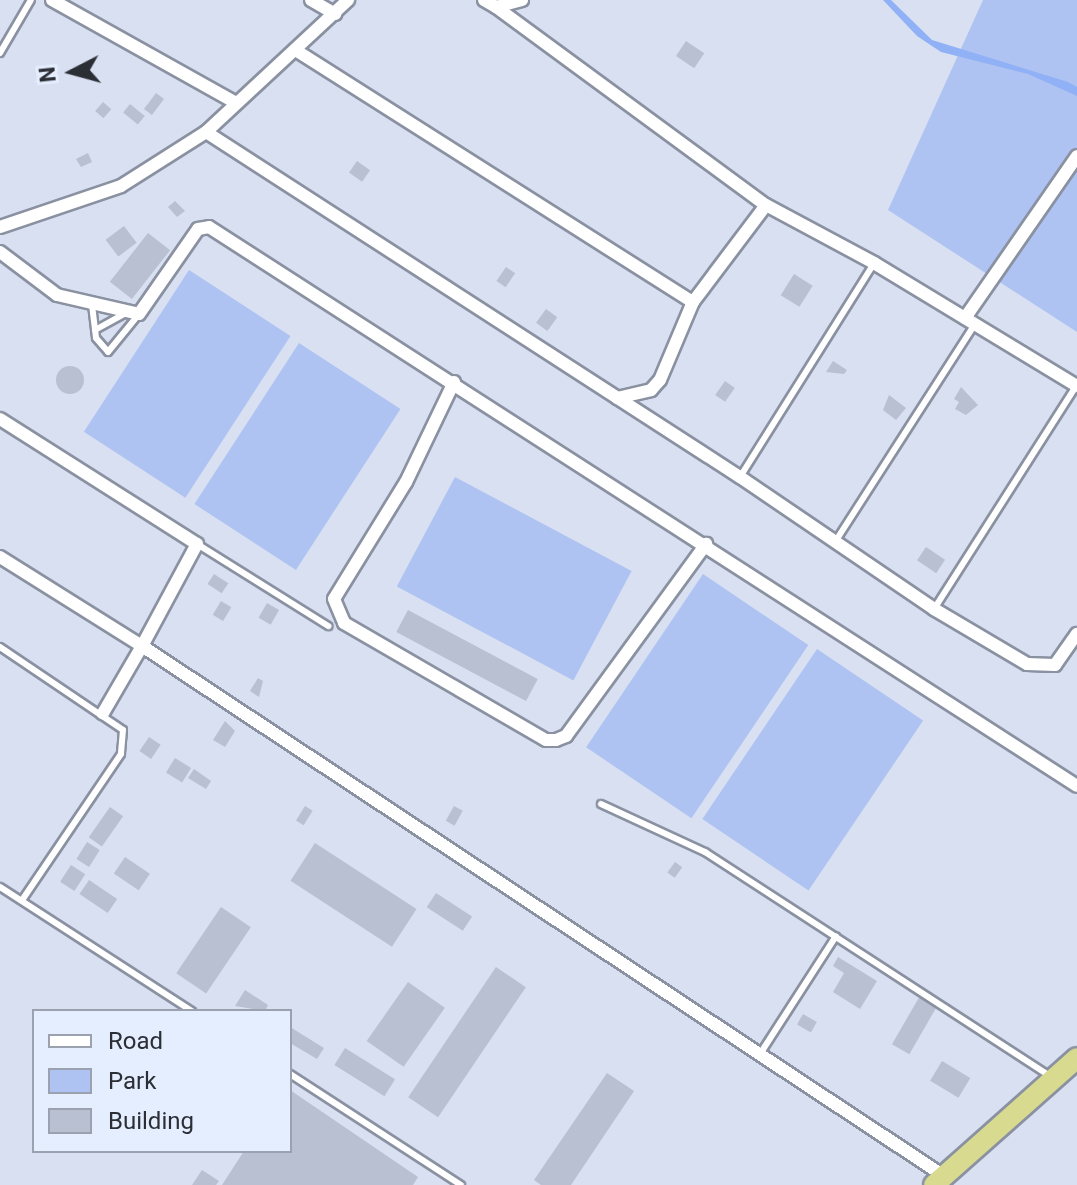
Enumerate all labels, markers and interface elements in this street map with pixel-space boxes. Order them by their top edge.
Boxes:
north arrow [32,32,112,112]
text: N [34,66,61,84]
legend [32,1009,292,1153]
text: Road [108,1027,163,1055]
text: Park [108,1067,156,1095]
text: Building [108,1107,194,1135]

